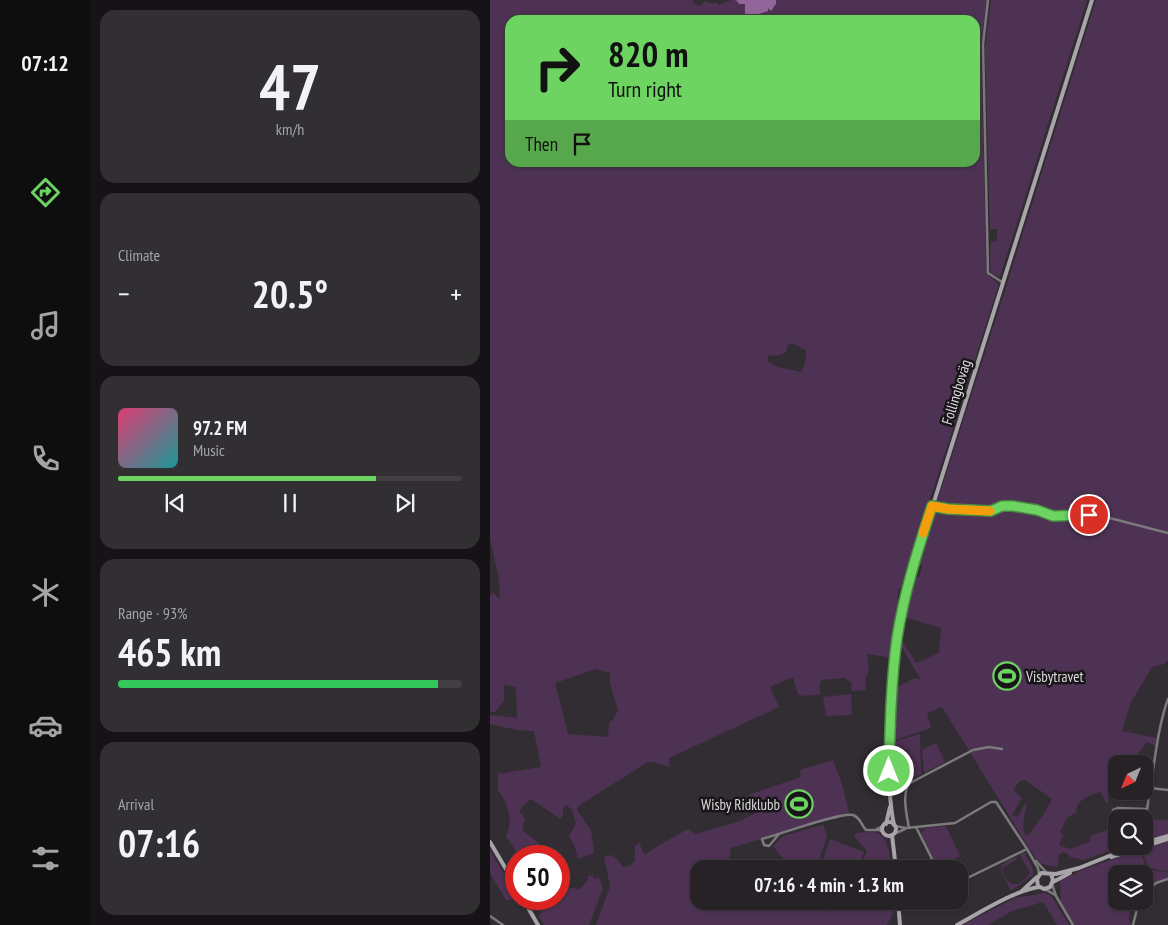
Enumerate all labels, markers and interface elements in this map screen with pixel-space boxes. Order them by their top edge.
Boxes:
text: 820 m [608,31,689,77]
icon: right [525,35,590,100]
text: 47 [259,44,321,128]
text: 07:12 [21,49,69,77]
text: Turn right [608,75,682,103]
text: km/h [276,119,304,139]
icon: arrive [568,130,596,158]
text: Then [525,132,558,156]
icon: directions [28,175,63,210]
text: Climate [118,245,160,265]
text: 20.5° [252,269,328,318]
text: − [118,275,130,312]
text: + [450,275,462,312]
icon: music [28,308,63,343]
street label: Follingboväg [937,357,975,427]
text: 97.2 FM [193,416,247,440]
text: Music [193,440,225,460]
icon: phone [28,441,63,476]
icon: previous [161,489,189,517]
icon: pause [276,489,304,517]
icon: next [391,489,419,517]
pin [1068,494,1110,536]
icon: arrive [1075,501,1103,529]
icon: climate [28,575,63,610]
text: Range · 93% [118,603,187,623]
text: 465 km [118,627,221,676]
sports icon: Visbytravet [992,661,1022,691]
place label: Visbytravet [1025,667,1084,686]
icon: car [28,708,63,743]
position arrow [862,744,914,796]
north arrow [1108,755,1152,800]
map controls [1108,755,1153,910]
sports icon: Wisby Ridklubb [784,789,814,819]
text: Arrival [118,794,154,814]
place label: Wisby Ridklubb [701,795,780,814]
button: search [1108,810,1153,855]
text: 07:16 [118,818,200,867]
icon: filters [28,841,63,876]
speed limit sign: 50 [505,845,570,910]
button: layers [1108,865,1153,910]
text: 07:16 · 4 min · 1.3 km [754,873,904,897]

